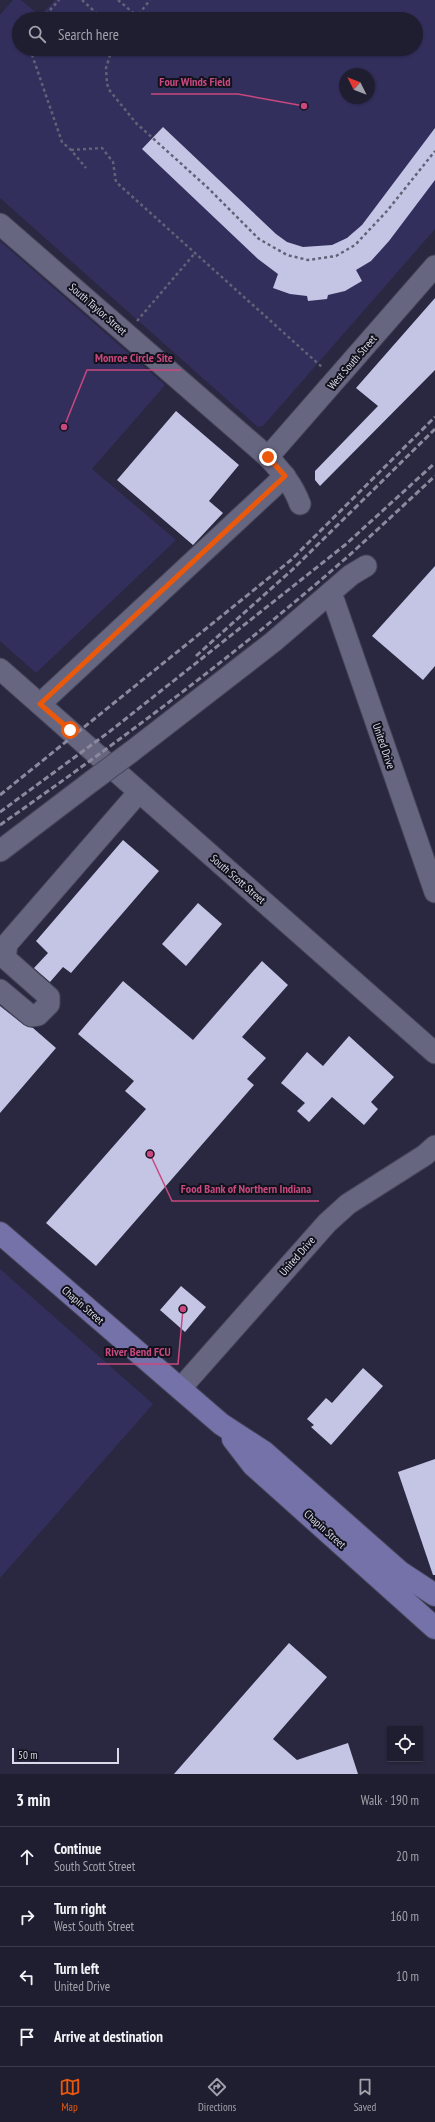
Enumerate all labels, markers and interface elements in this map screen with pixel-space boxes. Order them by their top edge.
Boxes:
search box [12,12,423,56]
icon: search [26,23,48,45]
text: Search here [58,25,119,44]
north arrow [339,68,375,104]
callout: Four Winds Field [151,70,238,94]
text: Four Winds Field [159,74,231,89]
street label: South Taylor Street [66,280,130,338]
street label: West South Street [324,332,380,392]
callout: Monroe Circle Site [87,346,181,370]
text: Monroe Circle Site [95,350,173,365]
route end [259,448,277,466]
route start [61,721,79,739]
street label: United Drive [370,721,398,771]
street label: South Scott Street [207,851,269,907]
callout: Food Bank of Northern Indiana [172,1177,319,1201]
text: Food Bank of Northern Indiana [181,1181,311,1196]
street label: United Drive [276,1233,318,1279]
street label: Chapin Street [59,1283,107,1327]
callout: River Bend FCU [97,1340,178,1364]
text: River Bend FCU [105,1344,171,1359]
street label: Chapin Street [301,1507,349,1551]
map controls [387,1726,423,1762]
button: locate [387,1726,423,1762]
scale bar [12,1746,119,1765]
text: 50 m [18,1748,37,1762]
text: 3 min [16,1789,50,1811]
text: Walk · 190 m [361,1792,419,1809]
text: Continue [54,1839,101,1858]
icon: ahead [16,1846,38,1868]
text: 20 m [396,1848,419,1865]
text: South Scott Street [54,1858,135,1875]
text: Turn right [54,1899,106,1918]
icon: right [16,1906,38,1928]
text: 160 m [390,1908,419,1925]
text: West South Street [54,1918,134,1935]
text: Turn left [54,1959,99,1978]
icon: left [16,1966,38,1988]
text: 10 m [396,1968,419,1985]
text: United Drive [54,1978,110,1995]
icon: arrive [16,2026,38,2048]
text: Arrive at destination [54,2027,163,2046]
tab: Map [59,2076,81,2114]
tab: Directions [198,2076,236,2114]
tab: Saved [354,2076,376,2114]

